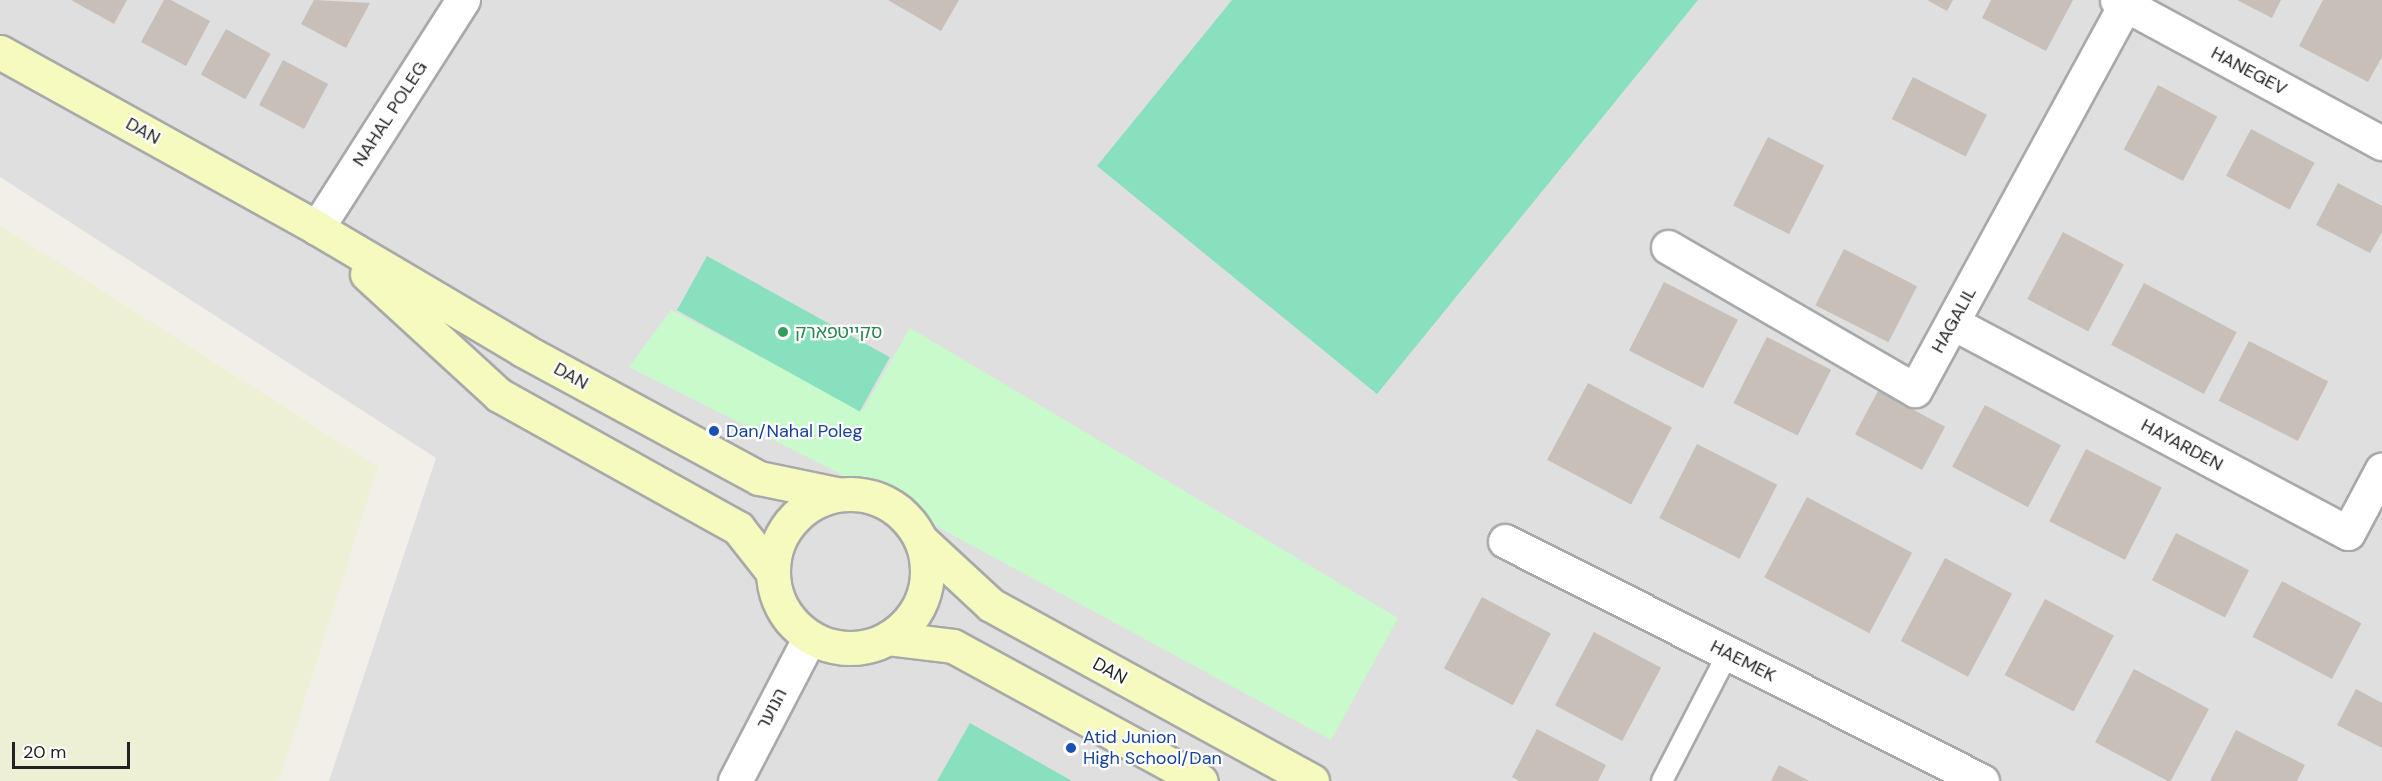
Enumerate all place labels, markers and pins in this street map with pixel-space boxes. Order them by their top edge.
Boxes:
place label: סקייטפארק [795,321,882,343]
marker: סקייטפארק [776,325,790,339]
place label: Dan/Nahal Poleg [726,420,863,442]
marker: Dan/Nahal Poleg [707,424,721,438]
place label: Atid Junion High School/Dan [1083,727,1222,770]
marker: Atid Junion High School/Dan [1064,741,1078,755]

